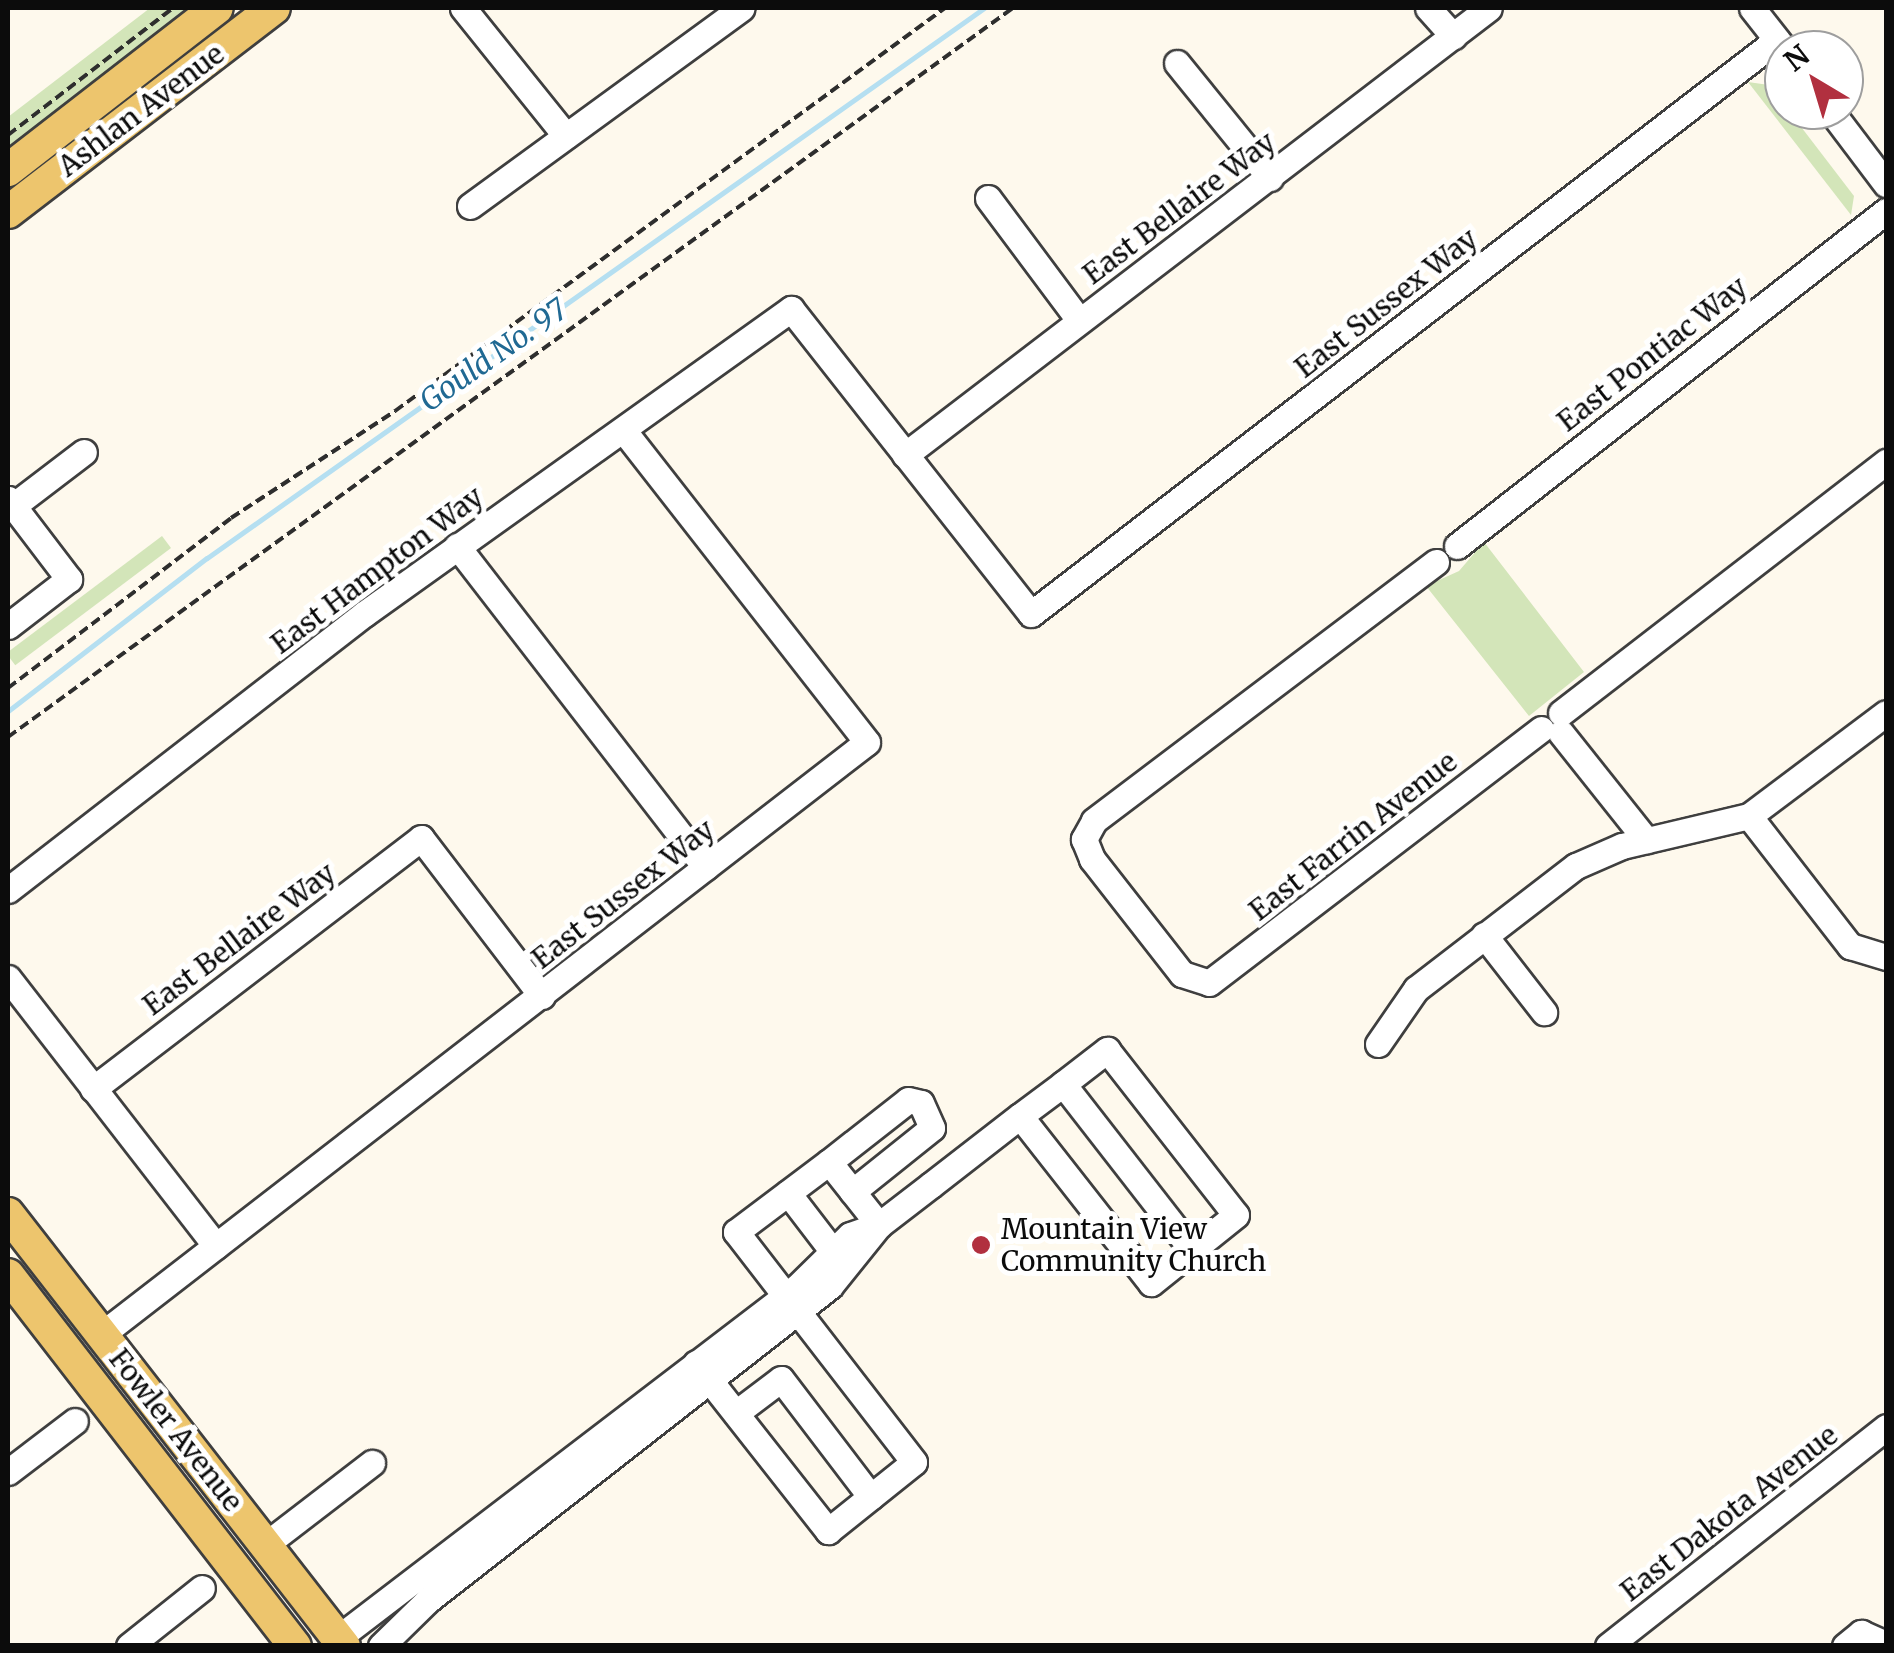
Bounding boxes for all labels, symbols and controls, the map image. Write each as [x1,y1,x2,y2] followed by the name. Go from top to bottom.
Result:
[1764,30,1864,130] north arrow
[52,37,230,183] street label: Ashlan Avenue
[1777,37,1817,79] text: N
[1076,125,1282,291] street label: East Bellaire Way
[1288,221,1484,385] street label: East Sussex Way
[1551,270,1753,438] street label: East Pontiac Way
[413,291,573,419] water label: Gould No. 97
[265,479,489,661] street label: East Hampton Way
[1243,745,1463,927] street label: East Farrin Avenue
[525,812,721,976] street label: East Sussex Way
[136,856,342,1022] street label: East Bellaire Way
[1001,1212,1266,1278] place label: Mountain View Community Church
[970,1234,992,1256] marker: Mountain View Community Church
[102,1342,250,1518] street label: Fowler Avenue
[1614,1418,1844,1608] street label: East Dakota Avenue

